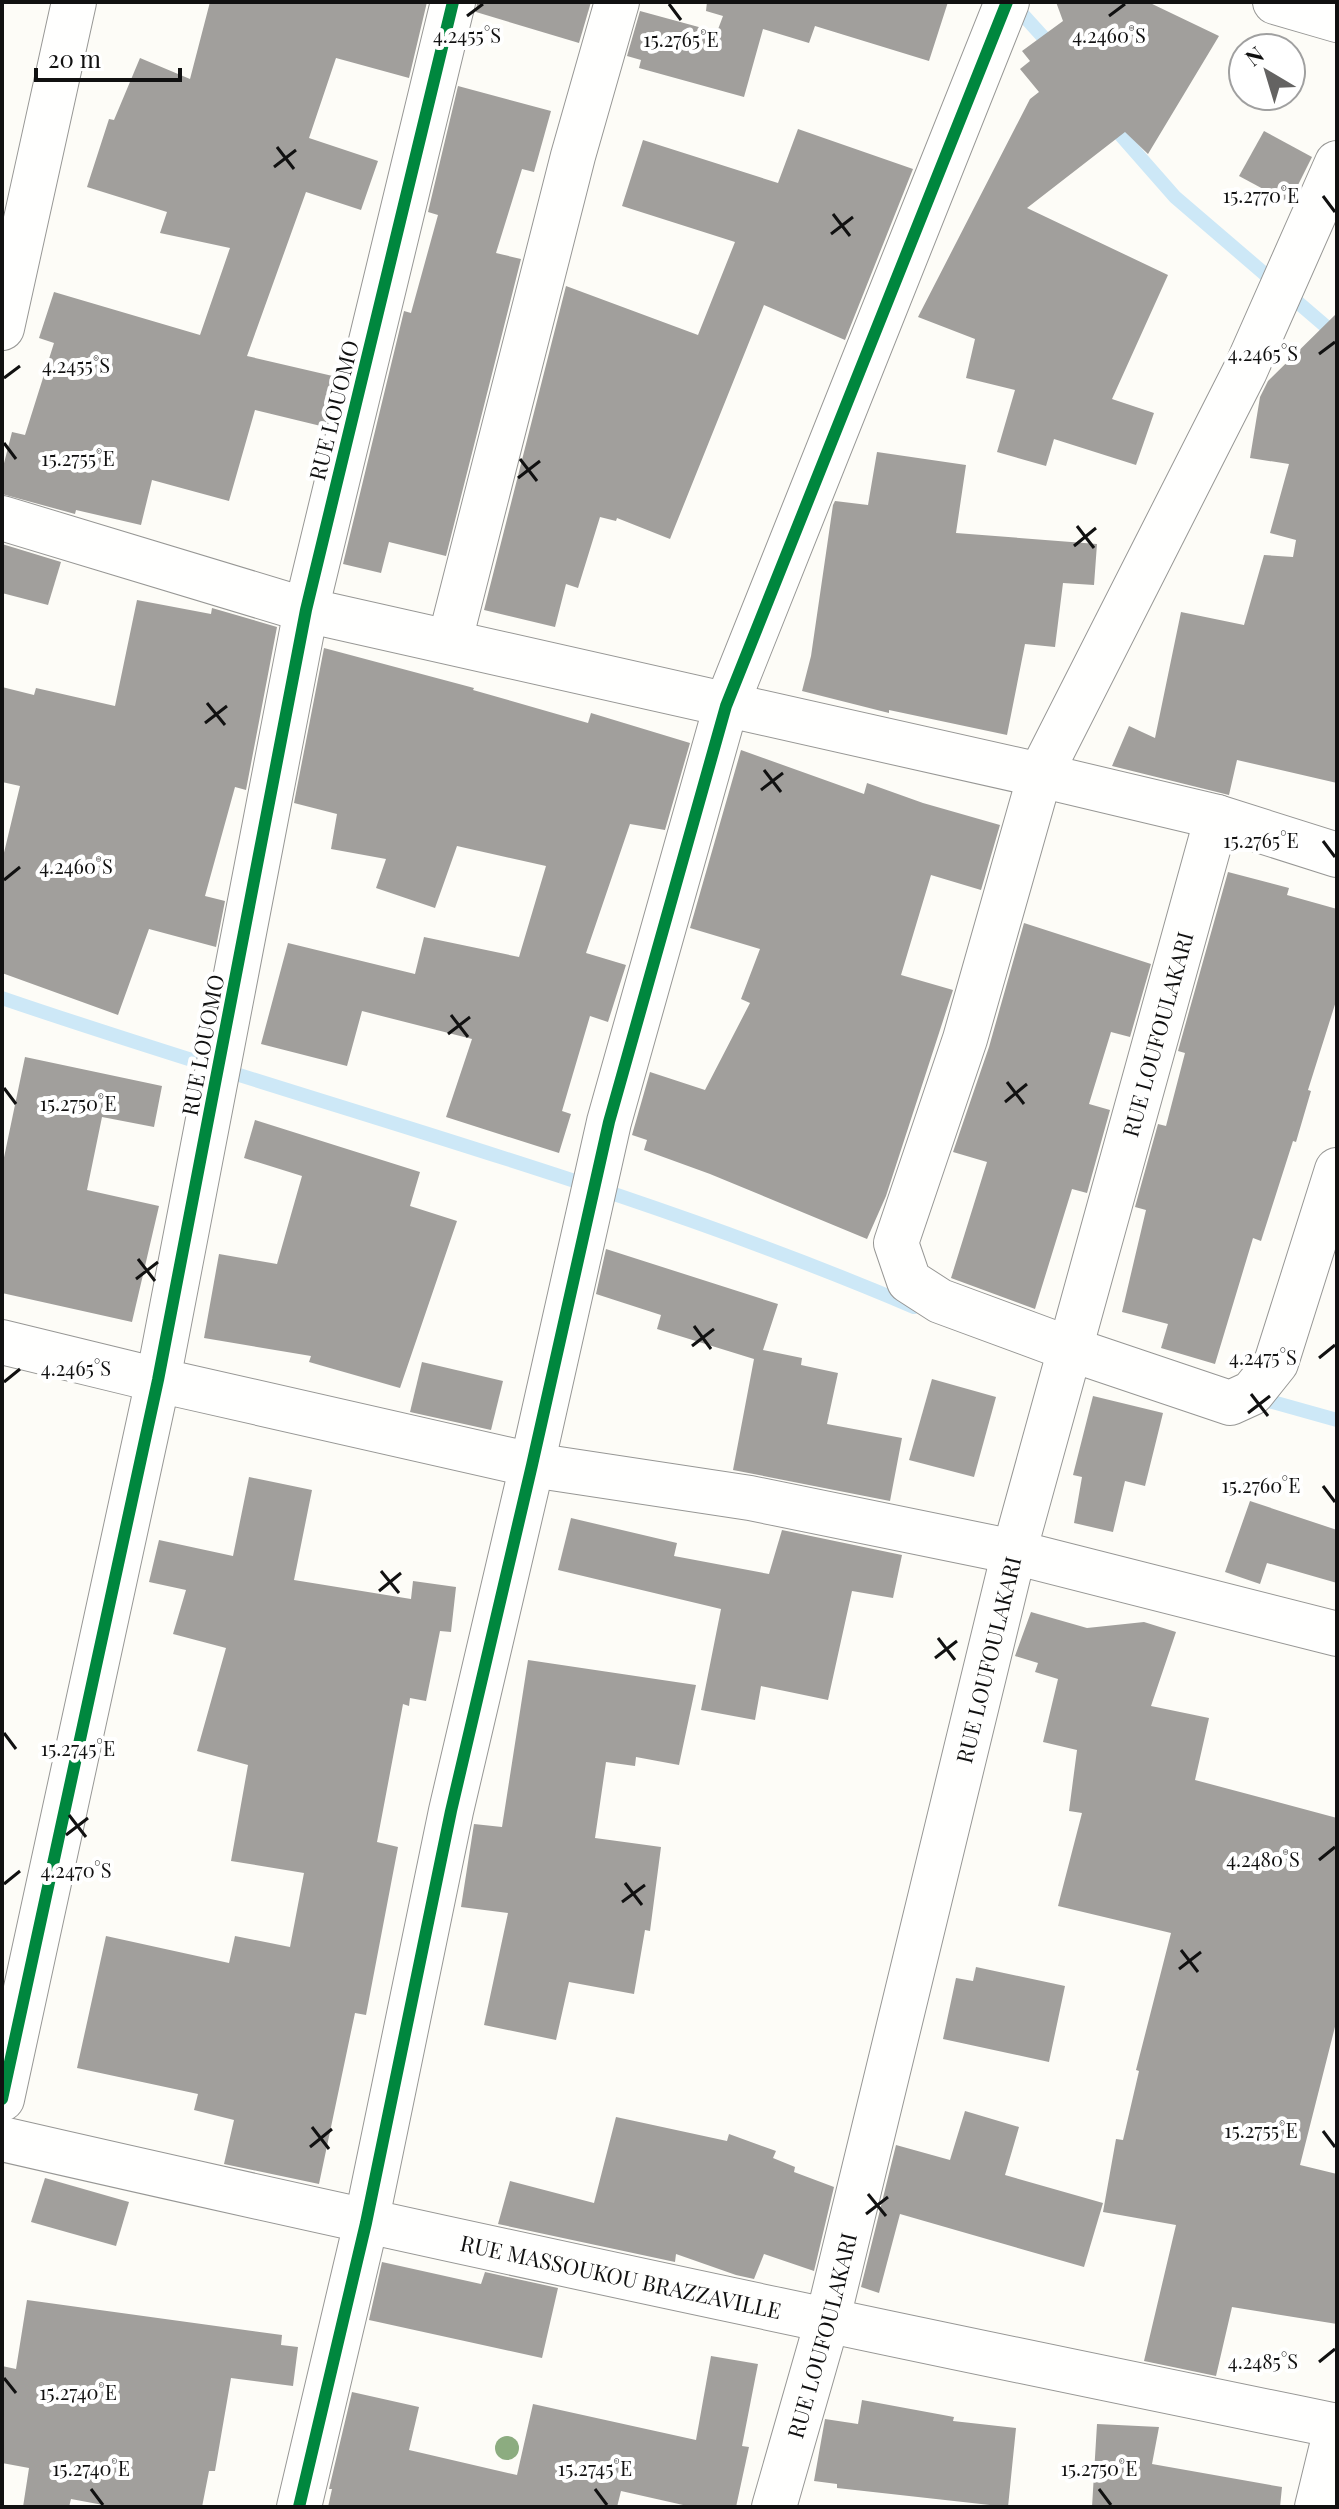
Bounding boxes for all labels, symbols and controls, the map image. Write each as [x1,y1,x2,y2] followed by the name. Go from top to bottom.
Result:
[433,21,501,48] text: 4.2455°S
[1072,21,1146,48] text: 4.2460°S
[643,25,719,52] text: 15.2765°E
[36,32,180,82] scale bar
[1227,32,1307,112] north arrow
[1239,39,1270,72] text: N
[48,42,101,74] text: 20 m
[1223,181,1299,208] text: 15.2770°E
[301,337,365,483] street label: RUE LOUOMO
[1228,339,1298,366] text: 4.2465°S
[42,351,110,378] text: 4.2455°S
[41,444,115,471] text: 15.2755°E
[1223,826,1299,853] text: 15.2765°E
[39,852,113,879] text: 4.2460°S
[1114,928,1200,1140] street label: RUE LOUFOULAKARI
[174,972,230,1118] street label: RUE LOUOMO
[40,1089,116,1116] text: 15.2750°E
[1229,1343,1297,1370] text: 4.2475°S
[41,1354,111,1381] text: 4.2465°S
[1222,1471,1300,1498] text: 15.2760°E
[948,1553,1027,1766] street label: RUE LOUFOULAKARI
[41,1734,115,1761] text: 15.2745°E
[1226,1845,1300,1872] text: 4.2480°S
[40,1856,112,1883] text: 4.2470°S
[1224,2116,1298,2143] text: 15.2755°E
[458,2227,784,2325] street label: RUE MASSOUKOU BRAZZAVILLE
[779,2230,863,2442] street label: RUE LOUFOULAKARI
[1228,2347,1298,2374] text: 4.2485°S
[39,2378,117,2405] text: 15.2740°E
[52,2454,130,2481] text: 15.2740°E
[558,2454,632,2481] text: 15.2745°E
[1061,2454,1137,2481] text: 15.2750°E

